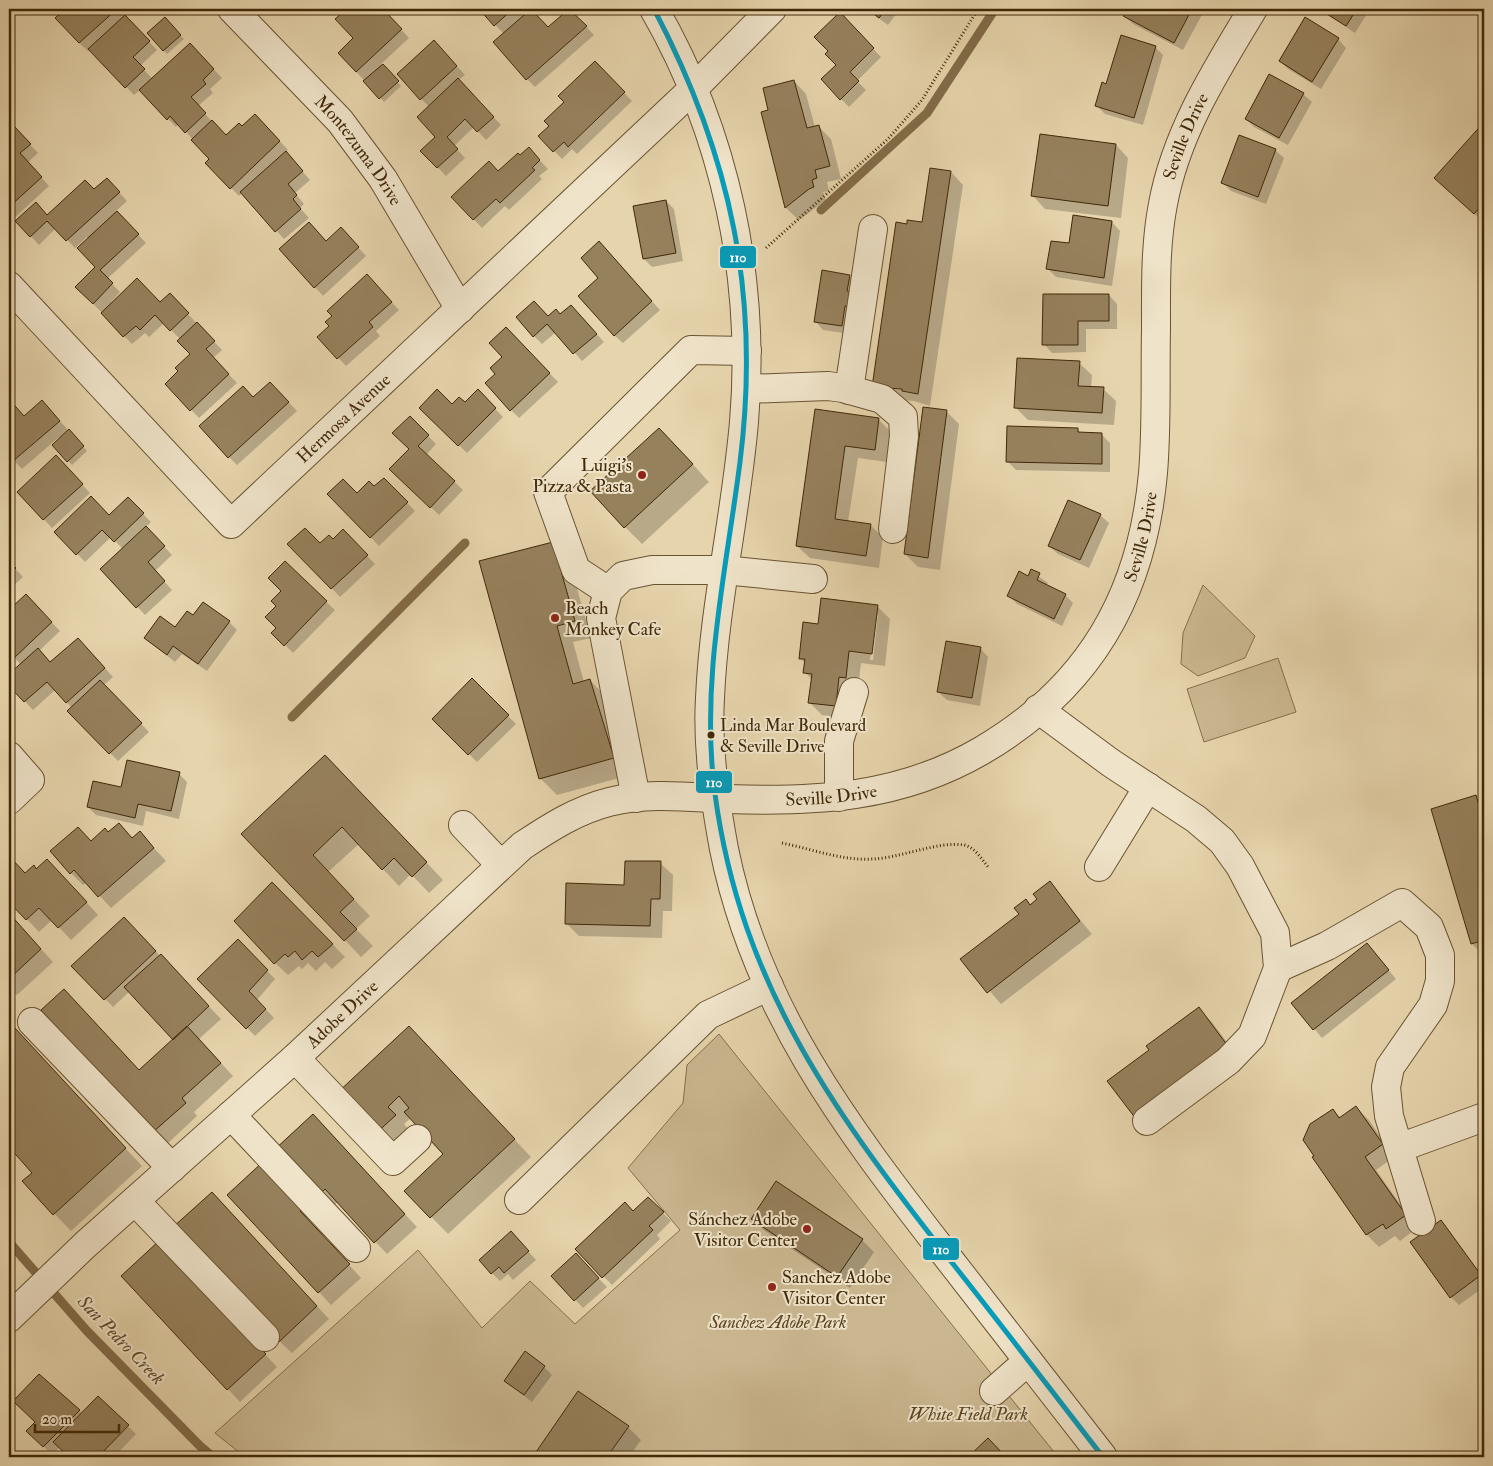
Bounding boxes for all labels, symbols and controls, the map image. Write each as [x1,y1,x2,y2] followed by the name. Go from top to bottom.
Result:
[1158,89,1214,182] street label: Seville Drive
[310,90,408,210] street label: Montezuma Drive
[719,245,757,269] line badge: 110
[729,249,747,266] text: 110
[292,368,396,468] street label: Hermosa Avenue
[532,454,633,498] place label: Luigi's Pizza & Pasta
[636,469,648,481] marker: Luigi's Pizza & Pasta
[1119,490,1162,585] street label: Seville Drive
[565,597,662,641] place label: Beach Monkey Cafe
[549,612,561,624] marker: Beach Monkey Cafe
[720,715,867,757] place label: Linda Mar Boulevard & Seville Drive
[706,730,716,740] marker: Linda Mar Boulevard & Seville Drive
[695,770,733,794] line badge: 110
[705,774,723,791] text: 110
[785,779,879,811] street label: Seville Drive
[300,974,383,1054] street label: Adobe Drive
[688,1208,797,1252] place label: Sánchez Adobe Visitor Center
[801,1223,813,1235] marker: Sánchez Adobe Visitor Center
[922,1237,960,1261] line badge: 110
[932,1241,950,1258] text: 110
[782,1266,891,1310] place label: Sanchez Adobe Visitor Center
[766,1281,778,1293] marker: Sanchez Adobe Visitor Center
[71,1289,170,1390] water label: San Pedro Creek
[708,1311,847,1334] park label: Sanchez Adobe Park
[35,1401,119,1433] scale bar
[908,1403,1028,1426] park label: White Field Park
[42,1410,72,1429] text: 20 m

